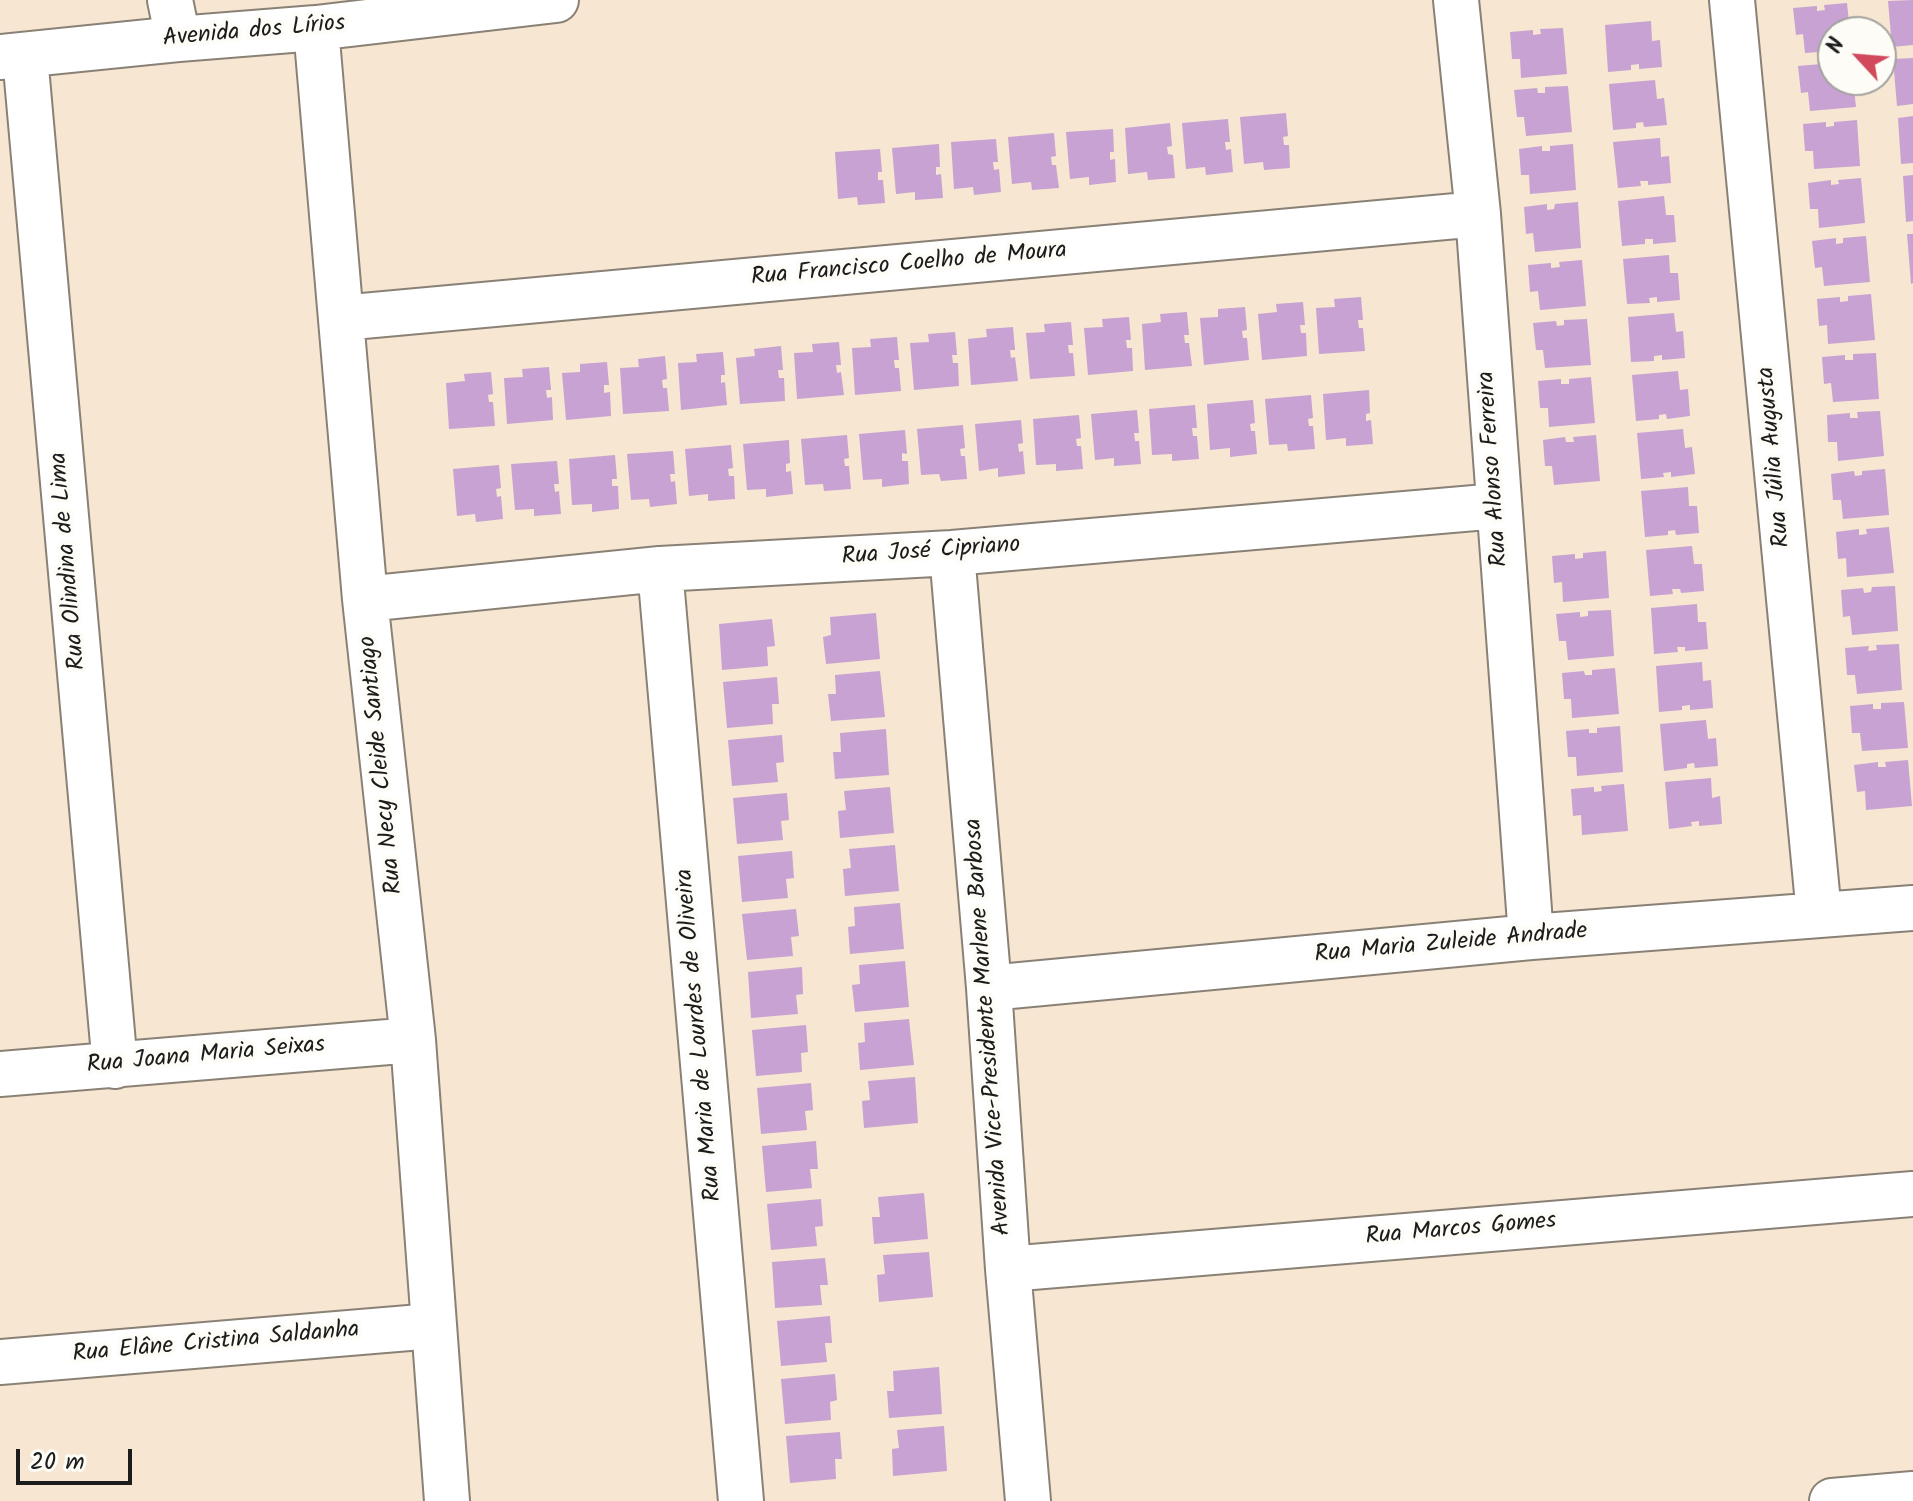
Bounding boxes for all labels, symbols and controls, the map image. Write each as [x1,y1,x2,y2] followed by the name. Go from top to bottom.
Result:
[162,11,346,55] street label: Avenida dos Lírios
[1817,16,1897,96] north arrow
[1818,32,1856,60] text: N
[750,238,1068,294] street label: Rua Francisco Coelho de Moura
[1754,365,1798,549] street label: Rua Júlia Augusta
[1474,370,1516,568] street label: Rua Alonso Ferreira
[46,451,94,671] street label: Rua Olindina de Lima
[841,532,1021,574] street label: Rua José Cipriano
[355,634,411,896] street label: Rua Necy Cleide Santiago
[961,817,1019,1237] street label: Avenida Vice-Presidente Marlene Barbosa
[672,867,730,1203] street label: Rua Maria de Lourdes de Oliveira
[1313,919,1589,971] street label: Rua Maria Zuleide Andrade
[86,1032,326,1082] street label: Rua Joana Maria Seixas
[1364,1208,1558,1254] street label: Rua Marcos Gomes
[71,1317,361,1371] street label: Rua Elâne Cristina Saldanha
[20,1433,136,1483] scale bar
[30,1443,85,1482] text: 20 m

